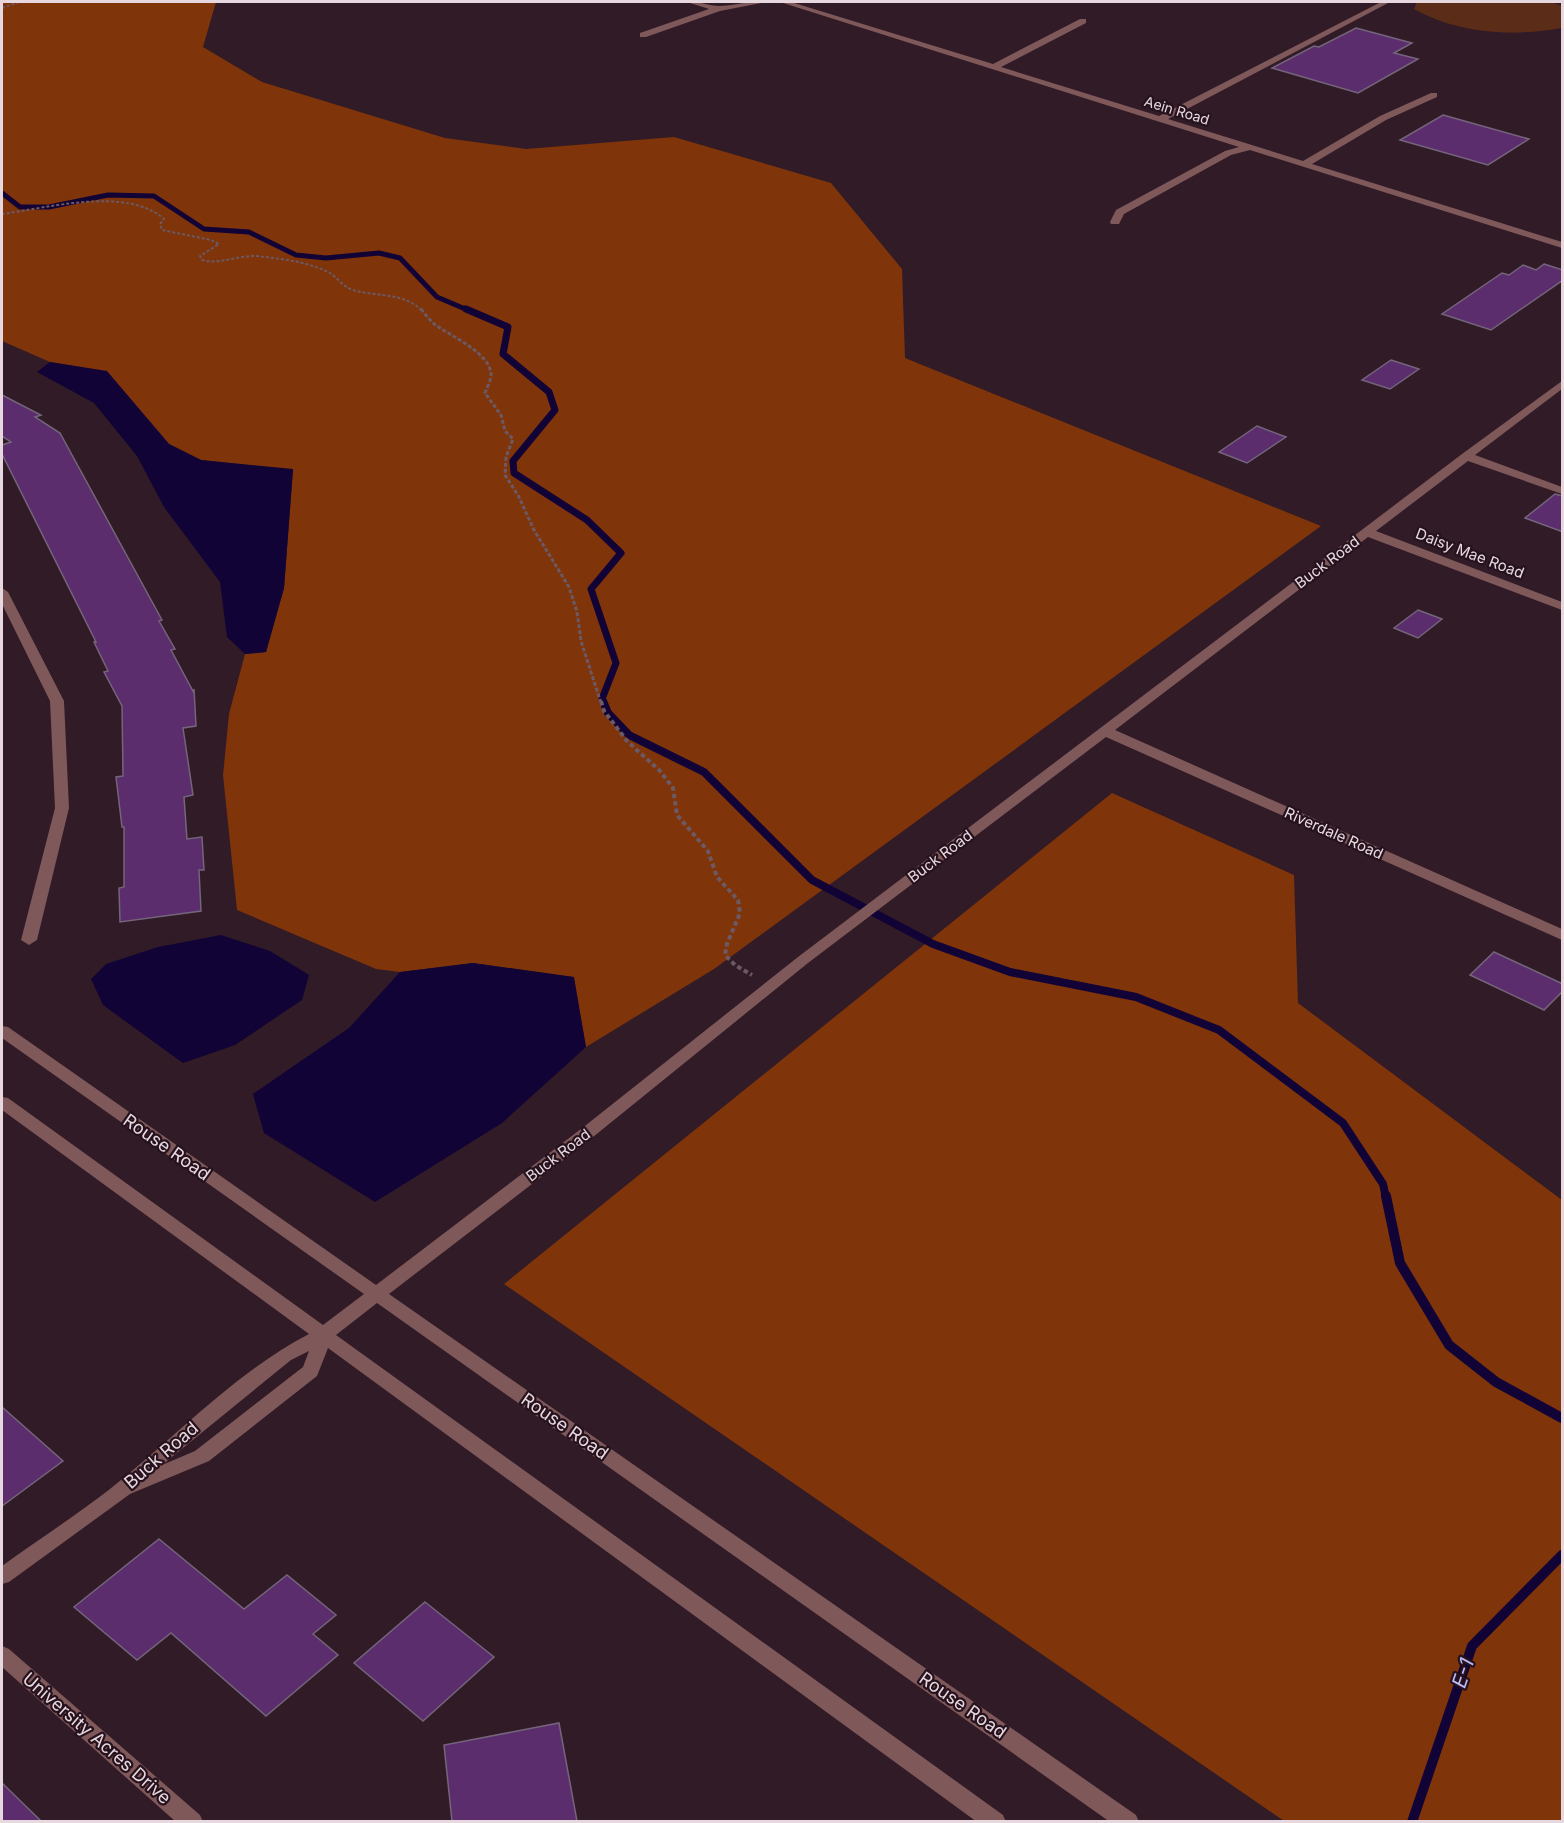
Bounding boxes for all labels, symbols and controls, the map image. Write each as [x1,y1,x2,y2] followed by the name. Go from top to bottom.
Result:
[1142,92,1212,128] street label: Aein Road
[1413,524,1527,582] street label: Daisy Mae Road
[1291,532,1363,592] street label: Buck Road
[1282,803,1386,863] street label: Riverdale Road
[904,826,976,886] street label: Buck Road
[120,1109,214,1185] street label: Rouse Road
[522,1125,594,1185] street label: Buck Road
[518,1388,612,1464] street label: Rouse Road
[120,1417,202,1493] street label: Buck Road
[1447,1655,1479,1691] water label: E-1
[916,1667,1010,1743] street label: Rouse Road
[19,1668,175,1808] street label: University Acres Drive

